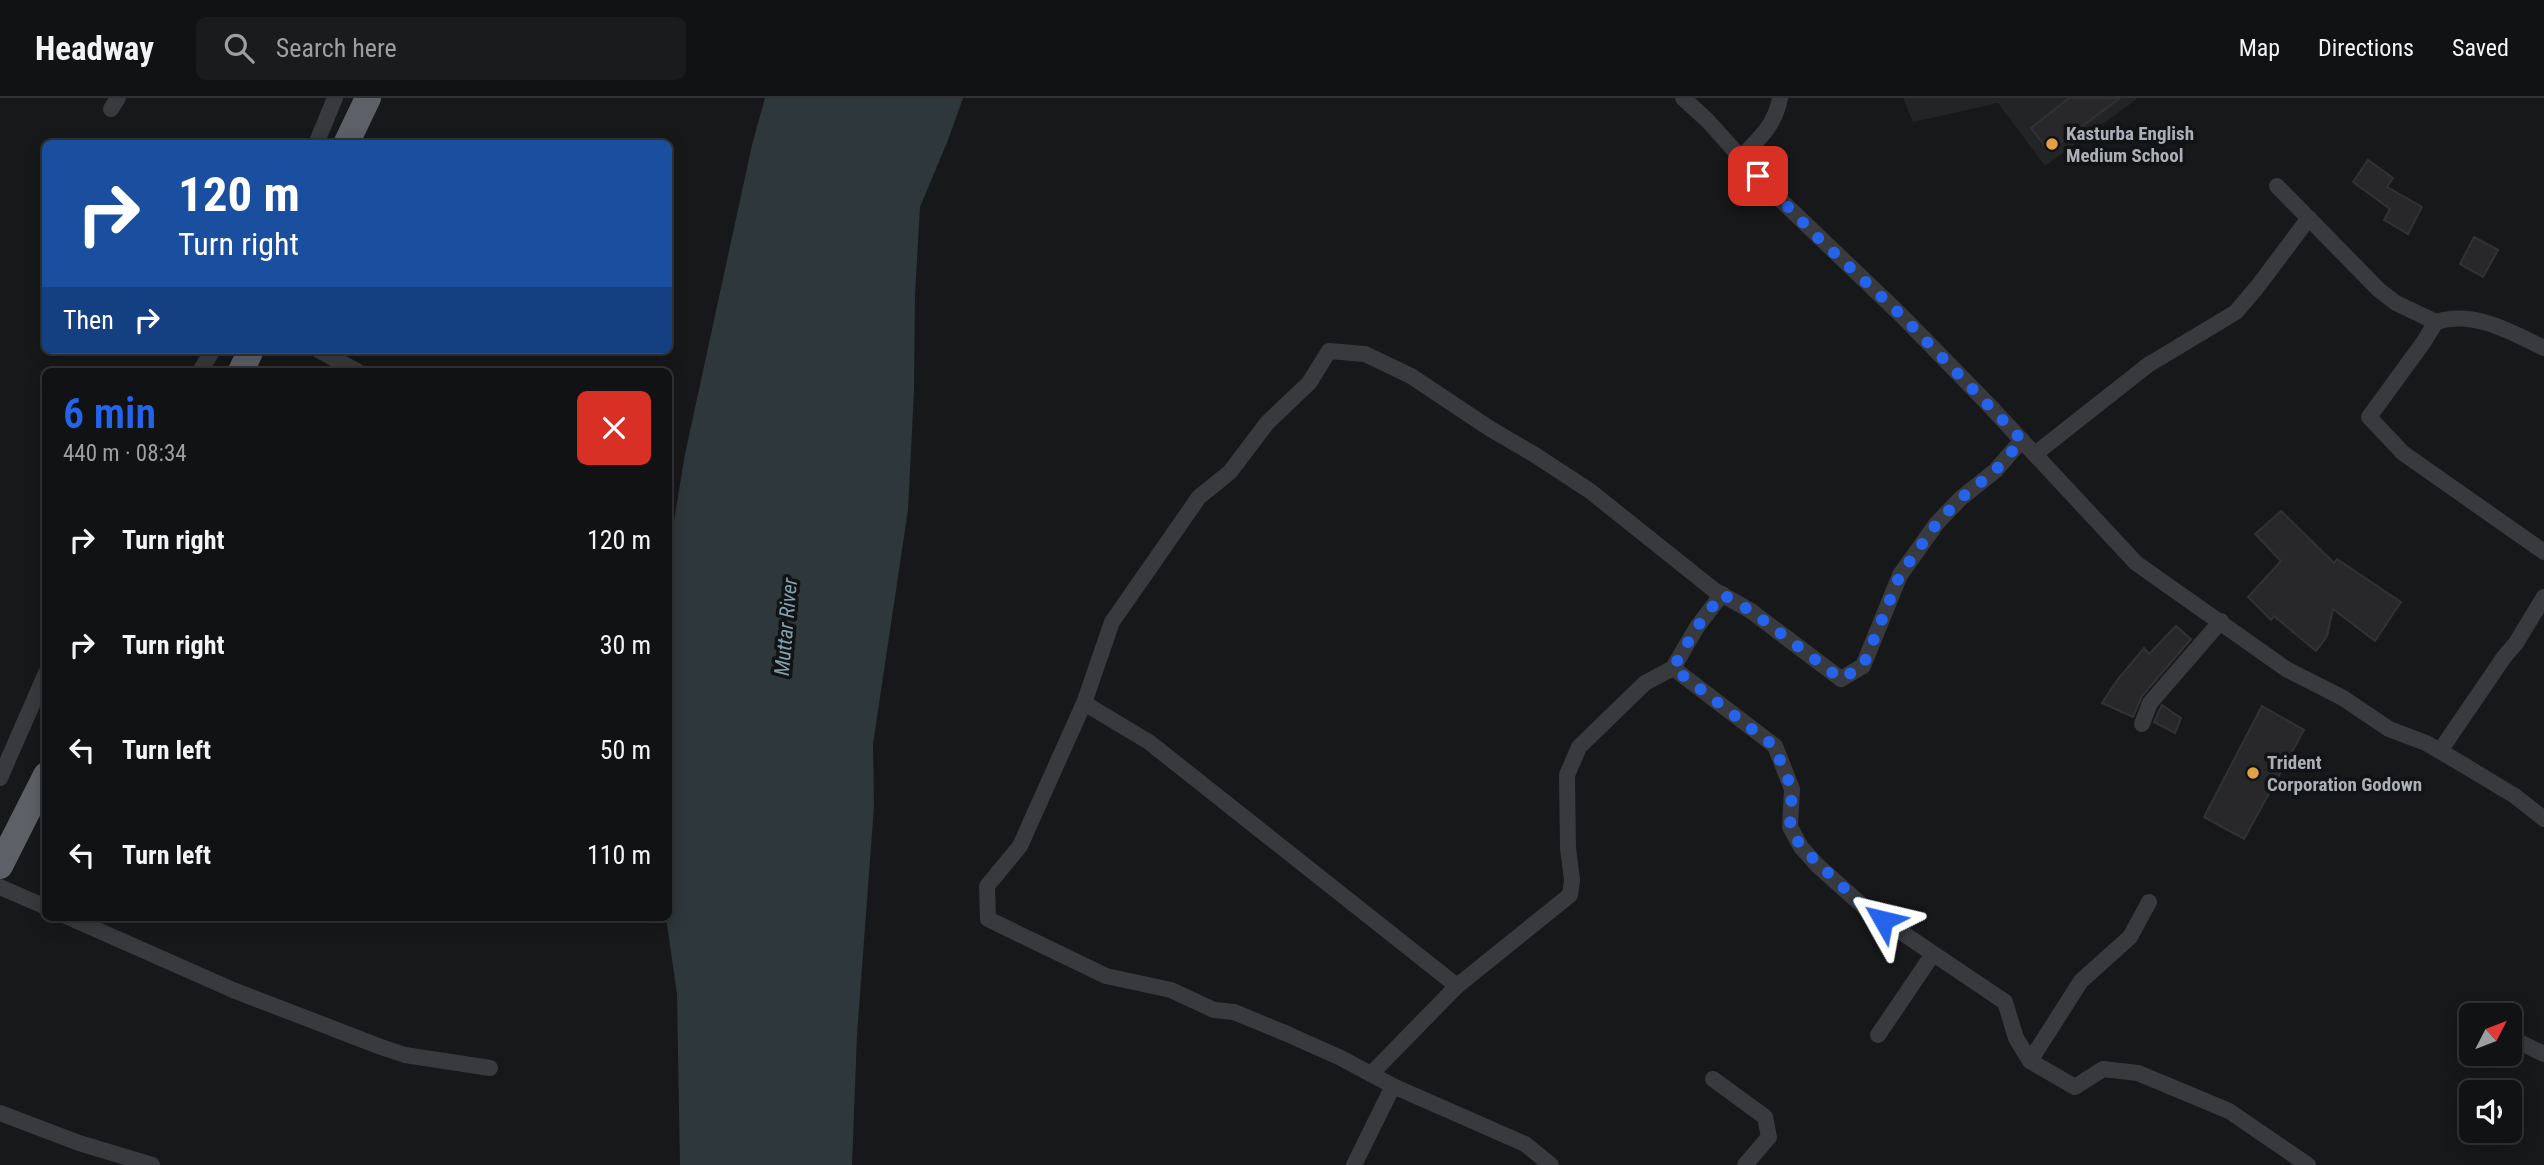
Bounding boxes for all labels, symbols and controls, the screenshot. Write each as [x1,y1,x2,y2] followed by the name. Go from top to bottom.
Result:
[196,17,686,80] search box
[35,29,154,68] text: Headway
[220,29,258,67] icon: search
[276,33,397,63] text: Search here
[2239,34,2280,62] text: Map
[2318,34,2414,62] text: Directions
[2452,34,2509,62] text: Saved
[2066,122,2194,167] place label: Kasturba English Medium School
[2044,136,2060,152] marker: Kasturba English Medium School
[1728,146,1788,206] pin
[1739,157,1777,195] icon: arrive
[178,166,300,223] text: 120 m
[63,168,154,259] icon: right
[178,225,299,263] text: Turn right
[128,301,166,339] icon: right
[63,305,114,335] text: Then
[63,389,156,438] text: 6 min
[577,391,651,465] button: close
[63,440,187,467] text: 440 m · 08:34
[63,521,101,559] icon: right
[122,525,224,555] text: Turn right
[587,525,651,555] text: 120 m
[770,576,802,677] water label: Muttar River
[63,626,101,664] icon: right
[122,630,224,660] text: Turn right
[600,630,651,660] text: 30 m
[63,731,101,769] icon: left
[122,735,211,765] text: Turn left
[600,735,651,765] text: 50 m
[2267,751,2422,796] place label: Trident Corporation Godown
[2245,765,2261,781] marker: Trident Corporation Godown
[63,836,101,874] icon: left
[122,840,211,870] text: Turn left
[587,840,651,870] text: 110 m
[1846,883,1920,957] position arrow
[2459,1003,2522,1066] north arrow
[2459,1003,2522,1143] map controls
[2459,1080,2522,1143] button: sound

